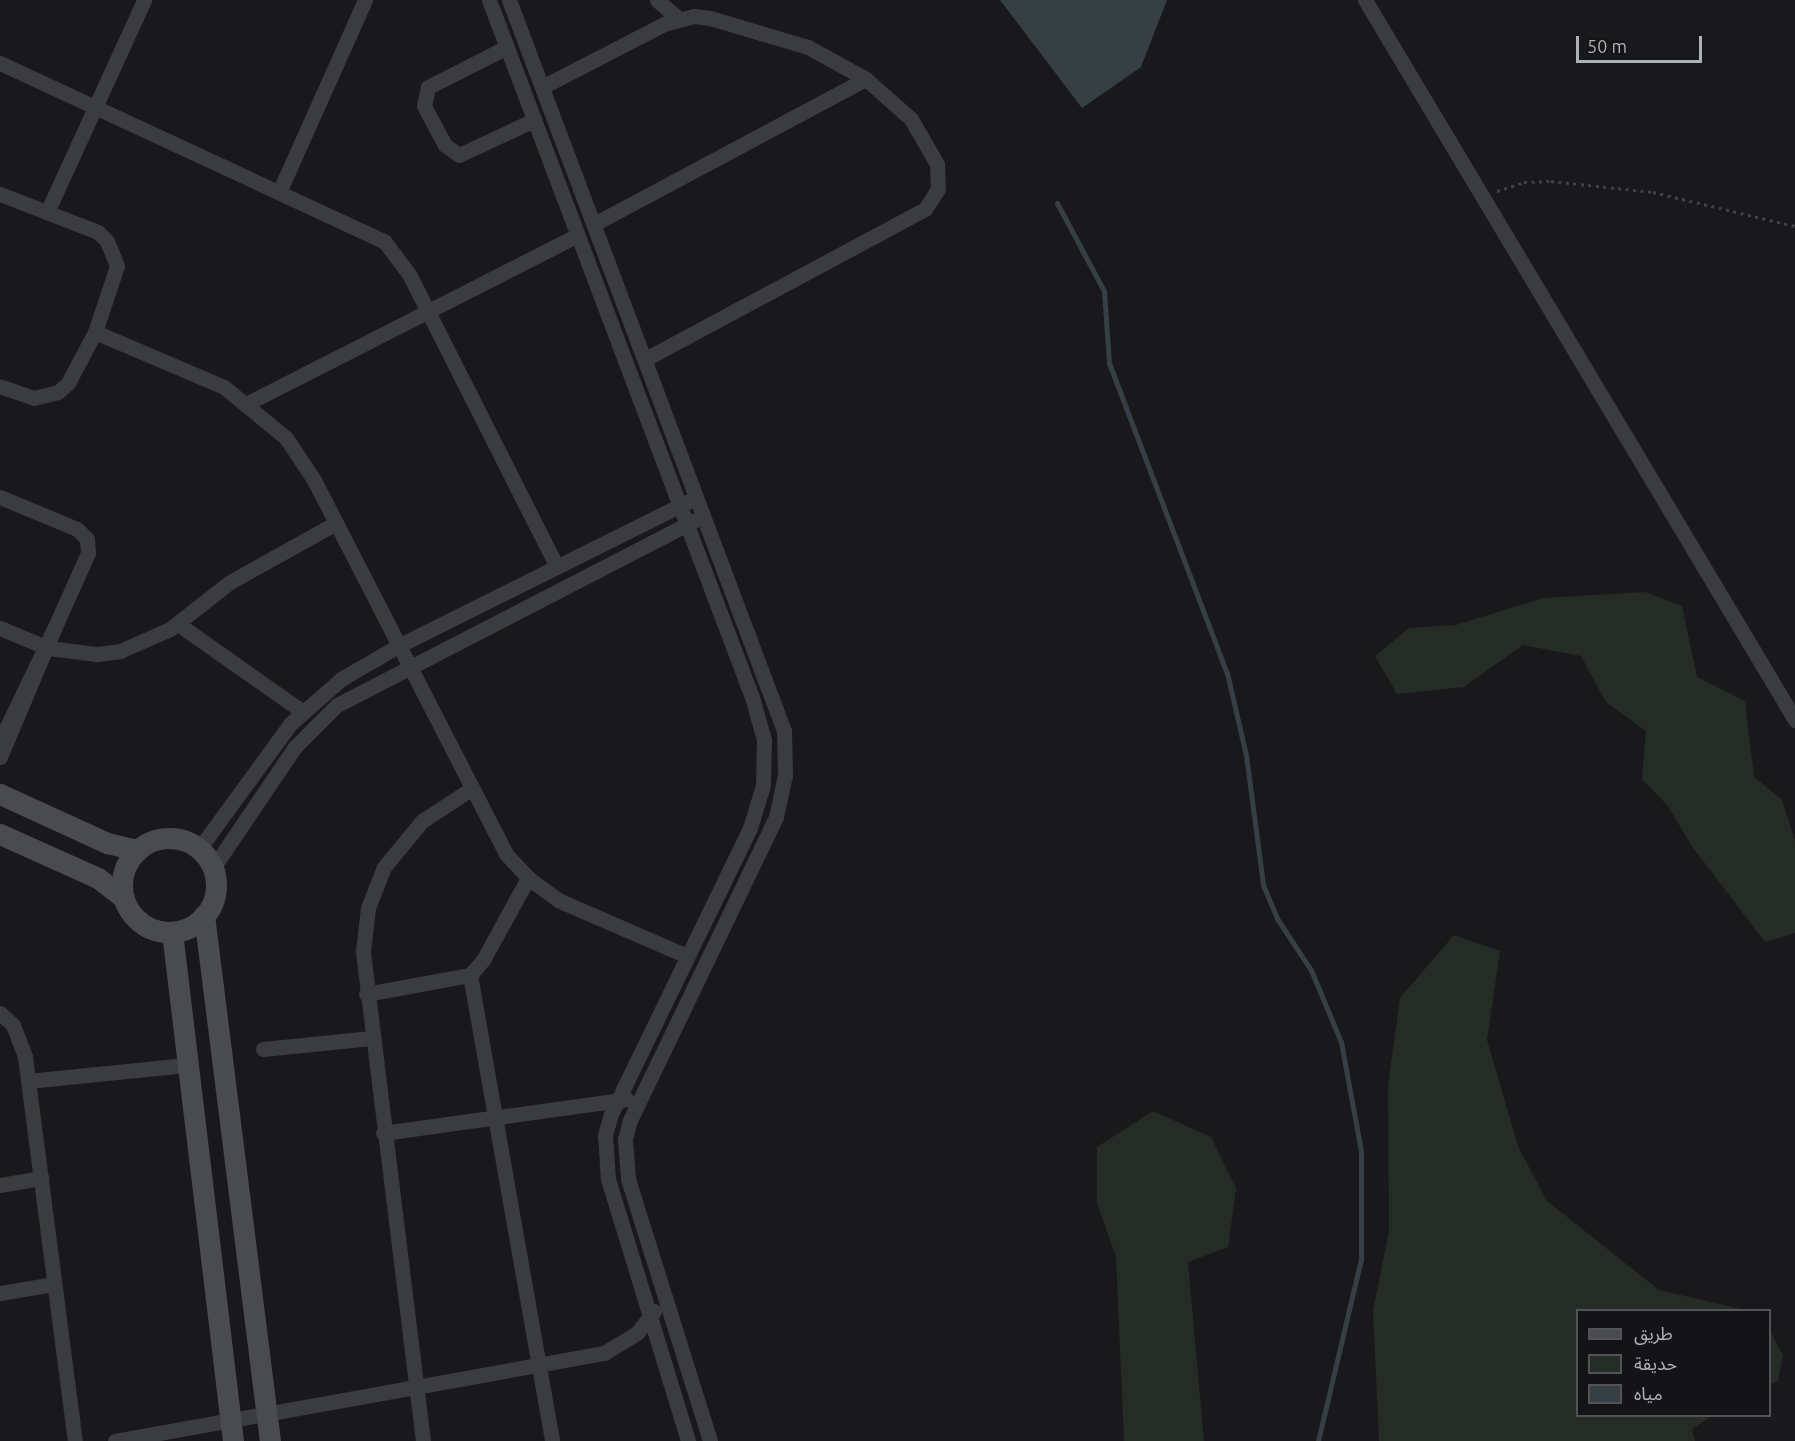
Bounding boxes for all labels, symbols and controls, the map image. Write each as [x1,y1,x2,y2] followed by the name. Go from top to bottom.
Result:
[1579,24,1705,62] scale bar
[1587,36,1627,56] text: 50 m
[1576,1309,1771,1417] legend
[1634,1323,1673,1343] text: طريق
[1634,1353,1677,1373] text: حديقة
[1634,1383,1663,1403] text: مياه

